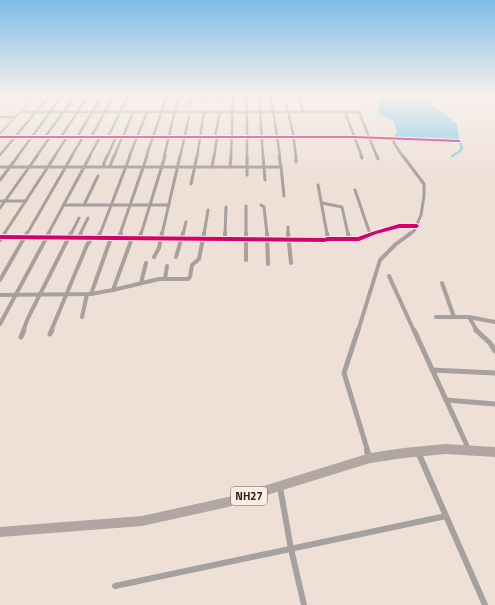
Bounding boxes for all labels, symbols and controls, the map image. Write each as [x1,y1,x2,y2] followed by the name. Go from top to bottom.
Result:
[231,487,267,505] road number: NH27

